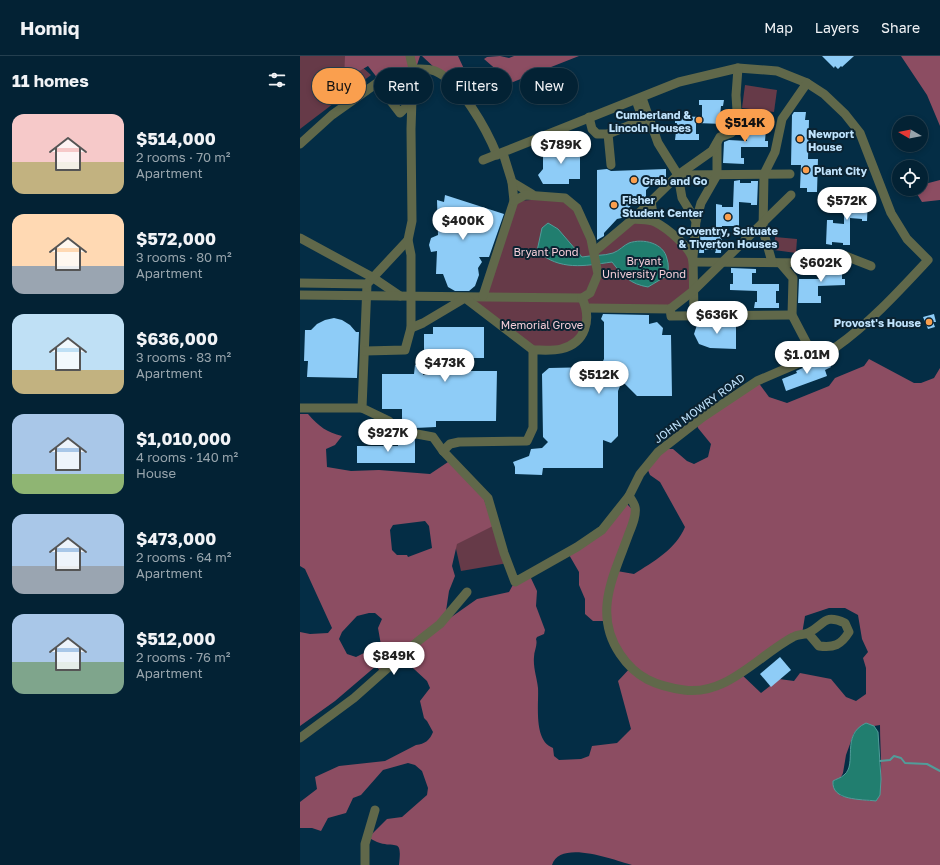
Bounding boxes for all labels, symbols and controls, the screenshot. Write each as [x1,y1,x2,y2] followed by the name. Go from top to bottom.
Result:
[20,16,79,39] text: Homiq
[764,19,793,36] text: Map
[815,19,859,36] text: Layers
[881,19,920,36] text: Share
[312,68,366,104] chip: Buy
[374,68,433,104] chip: Rent
[441,68,512,104] chip: Filters
[520,68,578,104] chip: New
[266,69,288,91] icon: filters
[12,70,89,91] text: 11 homes
[609,108,691,134] place label: Cumberland & Lincoln Houses
[717,109,773,143] pin: $514K
[725,114,765,130] text: $514K
[694,115,704,125] marker: Cumberland & Lincoln Houses
[892,116,928,152] north arrow
[892,116,928,196] map controls
[808,127,855,153] place label: Newport House
[136,128,216,149] text: $514,000
[44,130,92,178] icon: home
[533,131,589,165] pin: $789K
[795,134,805,144] marker: Newport House
[540,136,582,152] text: $789K
[136,149,231,165] text: 2 rooms · 70 m²
[892,160,928,196] button: locate
[814,164,868,177] place label: Plant City
[136,165,203,181] text: Apartment
[801,165,811,175] marker: Plant City
[642,174,708,187] place label: Grab and Go
[629,175,639,185] marker: Grab and Go
[819,187,875,221] pin: $572K
[826,192,868,208] text: $572K
[622,193,704,219] place label: Fisher Student Center
[609,200,619,210] marker: Fisher Student Center
[435,207,491,241] pin: $400K
[441,212,485,228] text: $400K
[723,212,733,222] marker: Coventry, Scituate & Tiverton Houses
[678,224,778,250] place label: Coventry, Scituate & Tiverton Houses
[136,228,216,249] text: $572,000
[44,230,92,278] icon: home
[513,245,579,258] park label: Bryant Pond
[136,249,232,265] text: 3 rooms · 80 m²
[793,249,849,283] pin: $602K
[602,254,686,280] park label: Bryant University Pond
[800,254,842,270] text: $602K
[136,265,203,281] text: Apartment
[689,301,745,335] pin: $636K
[696,306,738,322] text: $636K
[834,316,922,329] place label: Provost's House
[924,317,934,327] marker: Provost's House
[501,318,583,331] park label: Memorial Grove
[136,328,218,349] text: $636,000
[44,330,92,378] icon: home
[774,341,840,375] pin: $1.01M
[784,346,830,362] text: $1.01M
[136,349,231,365] text: 3 rooms · 83 m²
[417,349,473,383] pin: $473K
[424,354,466,370] text: $473K
[571,361,627,395] pin: $512K
[136,365,203,381] text: Apartment
[579,366,619,382] text: $512K
[651,370,747,445] street label: JOHN MOWRY ROAD
[360,419,416,453] pin: $927K
[367,424,409,440] text: $927K
[136,428,231,449] text: $1,010,000
[44,430,92,478] icon: home
[136,449,238,465] text: 4 rooms · 140 m²
[136,465,176,481] text: House
[136,528,216,549] text: $473,000
[44,530,92,578] icon: home
[136,549,231,565] text: 2 rooms · 64 m²
[136,565,203,581] text: Apartment
[136,628,215,649] text: $512,000
[44,630,92,678] icon: home
[366,642,422,676] pin: $849K
[373,647,415,663] text: $849K
[136,649,230,665] text: 2 rooms · 76 m²
[136,665,203,681] text: Apartment

